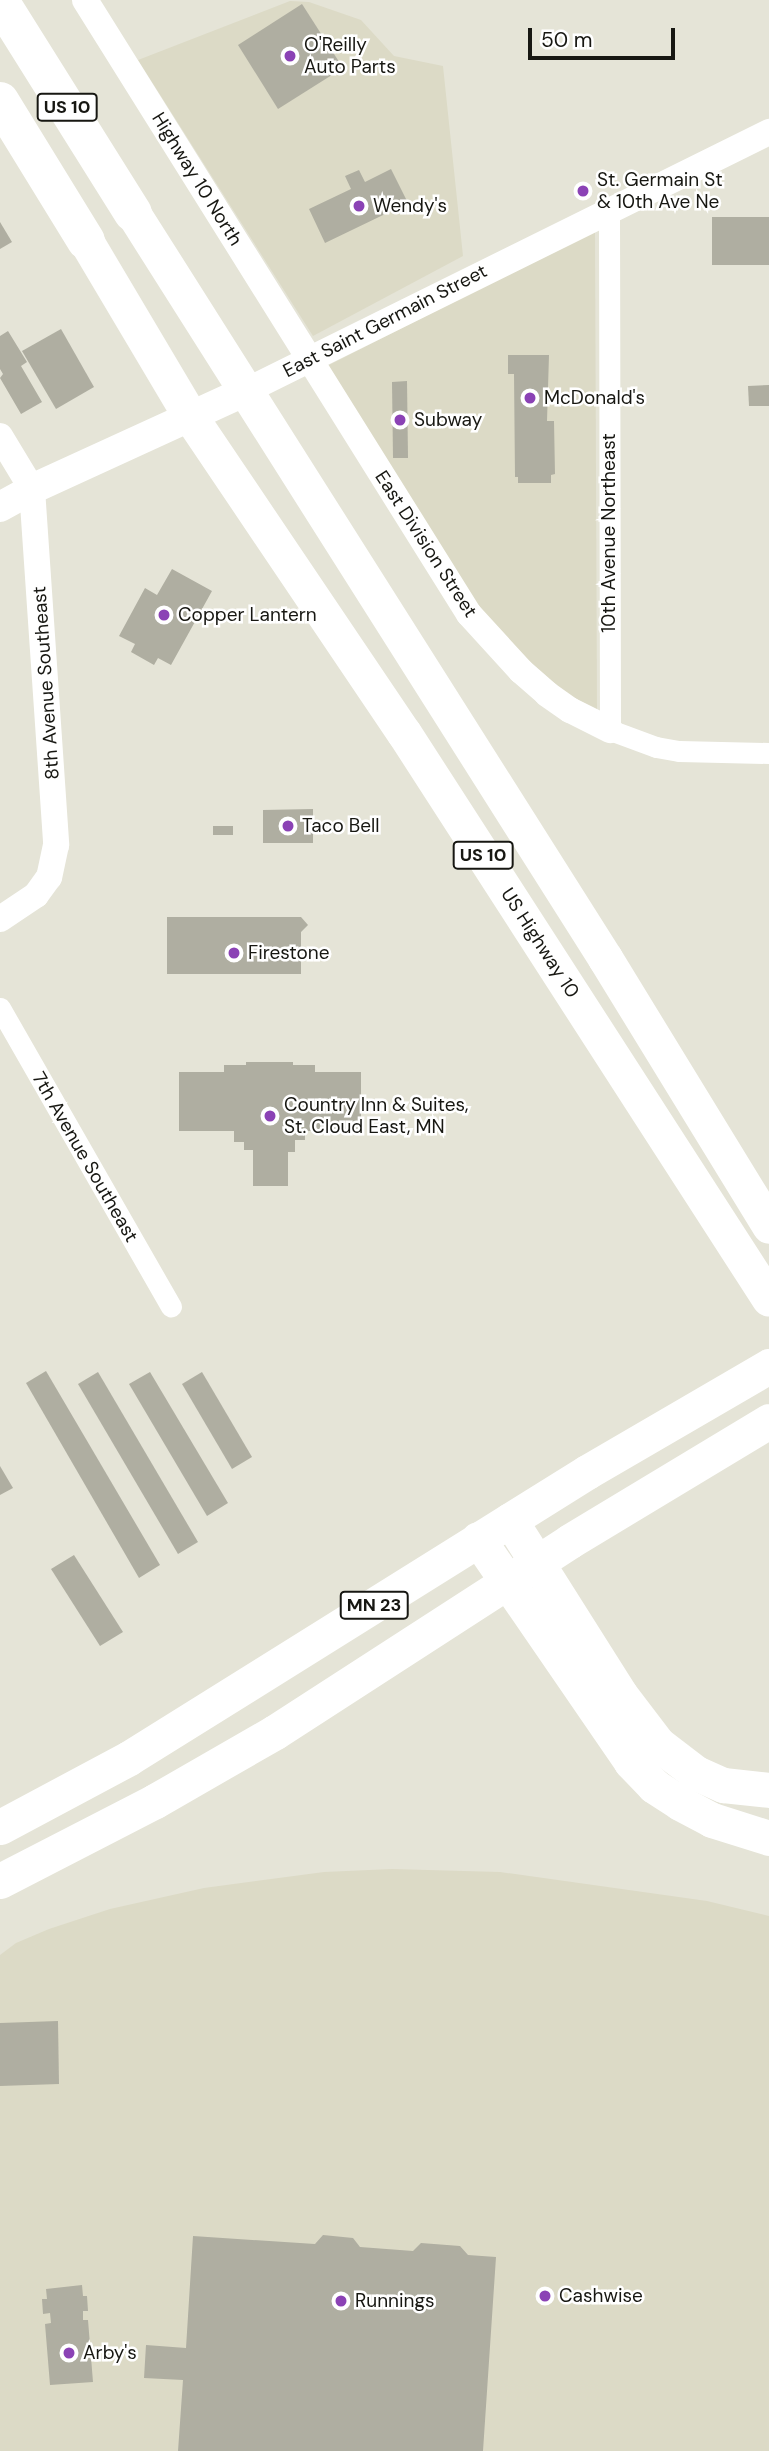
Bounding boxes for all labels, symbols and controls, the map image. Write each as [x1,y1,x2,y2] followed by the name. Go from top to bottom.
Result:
[531,14,678,58] scale bar
[541,26,592,54] text: 50 m
[304,34,396,78] place label: O'Reilly Auto Parts
[282,48,298,64] marker: O'Reilly Auto Parts
[36,92,98,122] road number: US 10
[147,108,247,250] street label: Highway 10 North
[597,169,723,213] place label: St. Germain St & 10th Ave Ne
[575,183,591,199] marker: St. Germain St & 10th Ave Ne
[373,195,447,217] place label: Wendy's
[351,198,367,214] marker: Wendy's
[279,260,491,382] street label: East Saint Germain Street
[544,387,645,409] place label: McDonald's
[522,390,538,406] marker: McDonald's
[414,409,482,431] place label: Subway
[392,412,408,428] marker: Subway
[598,433,620,633] street label: 10th Avenue Northeast
[370,466,482,622] street label: East Division Street
[28,586,64,780] street label: 8th Avenue Southeast
[178,604,317,626] place label: Copper Lantern
[156,607,172,623] marker: Copper Lantern
[302,815,380,837] place label: Taco Bell
[280,818,296,834] marker: Taco Bell
[452,840,514,870] road number: US 10
[496,884,584,1002] street label: US Highway 10
[248,942,329,964] place label: Firestone
[226,945,242,961] marker: Firestone
[27,1068,143,1246] street label: 7th Avenue Southeast
[284,1094,469,1138] place label: Country Inn & Suites, St. Cloud East, MN
[262,1108,278,1124] marker: Country Inn & Suites, St. Cloud East, MN
[339,1590,409,1620] road number: MN 23
[559,2285,643,2307] place label: Cashwise
[537,2288,553,2304] marker: Cashwise
[355,2290,435,2312] place label: Runnings
[333,2293,349,2309] marker: Runnings
[83,2342,137,2364] place label: Arby's
[61,2345,77,2361] marker: Arby's

